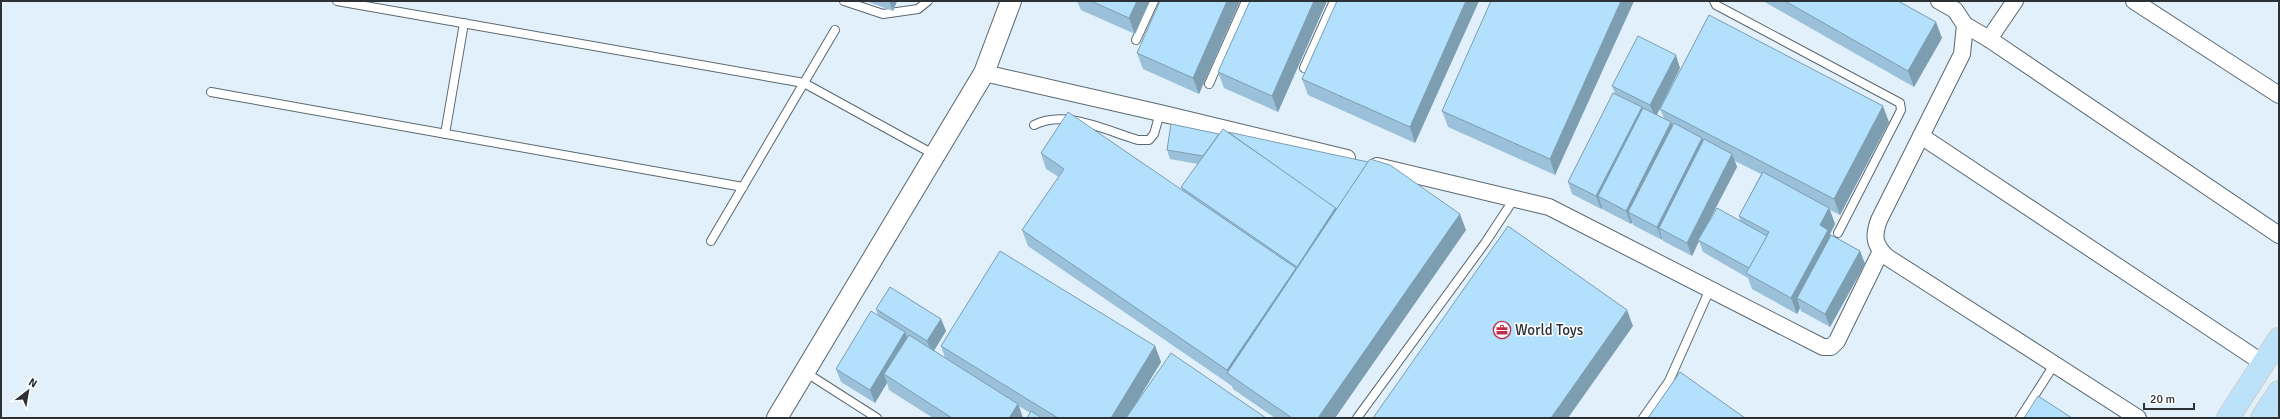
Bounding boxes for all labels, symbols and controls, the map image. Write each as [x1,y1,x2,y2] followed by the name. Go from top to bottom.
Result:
[1492,320,1512,340] office icon: World Toys
[1515,321,1584,339] place label: World Toys
[8,371,48,411] north arrow
[26,375,40,390] text: N
[2144,385,2194,411] scale bar
[2150,392,2175,407] text: 20 m

